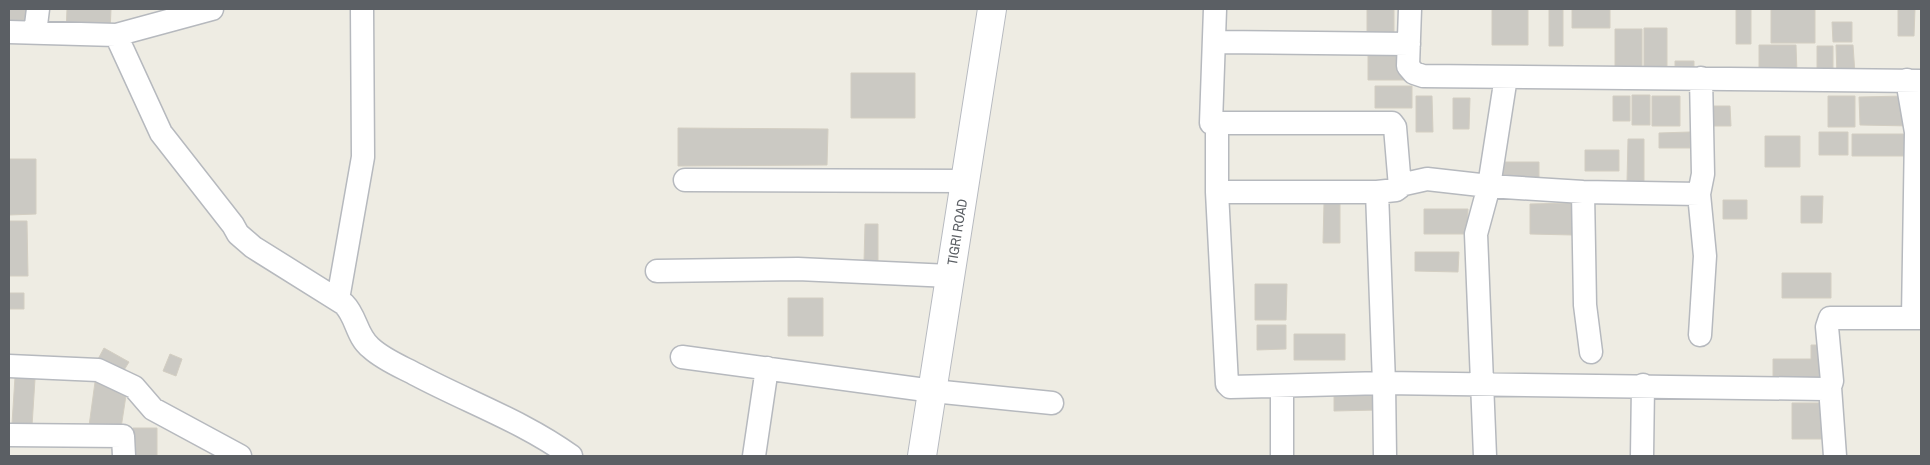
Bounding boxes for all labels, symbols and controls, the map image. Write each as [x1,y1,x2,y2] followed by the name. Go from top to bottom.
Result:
[943,198,971,266] street label: TIGRI ROAD

